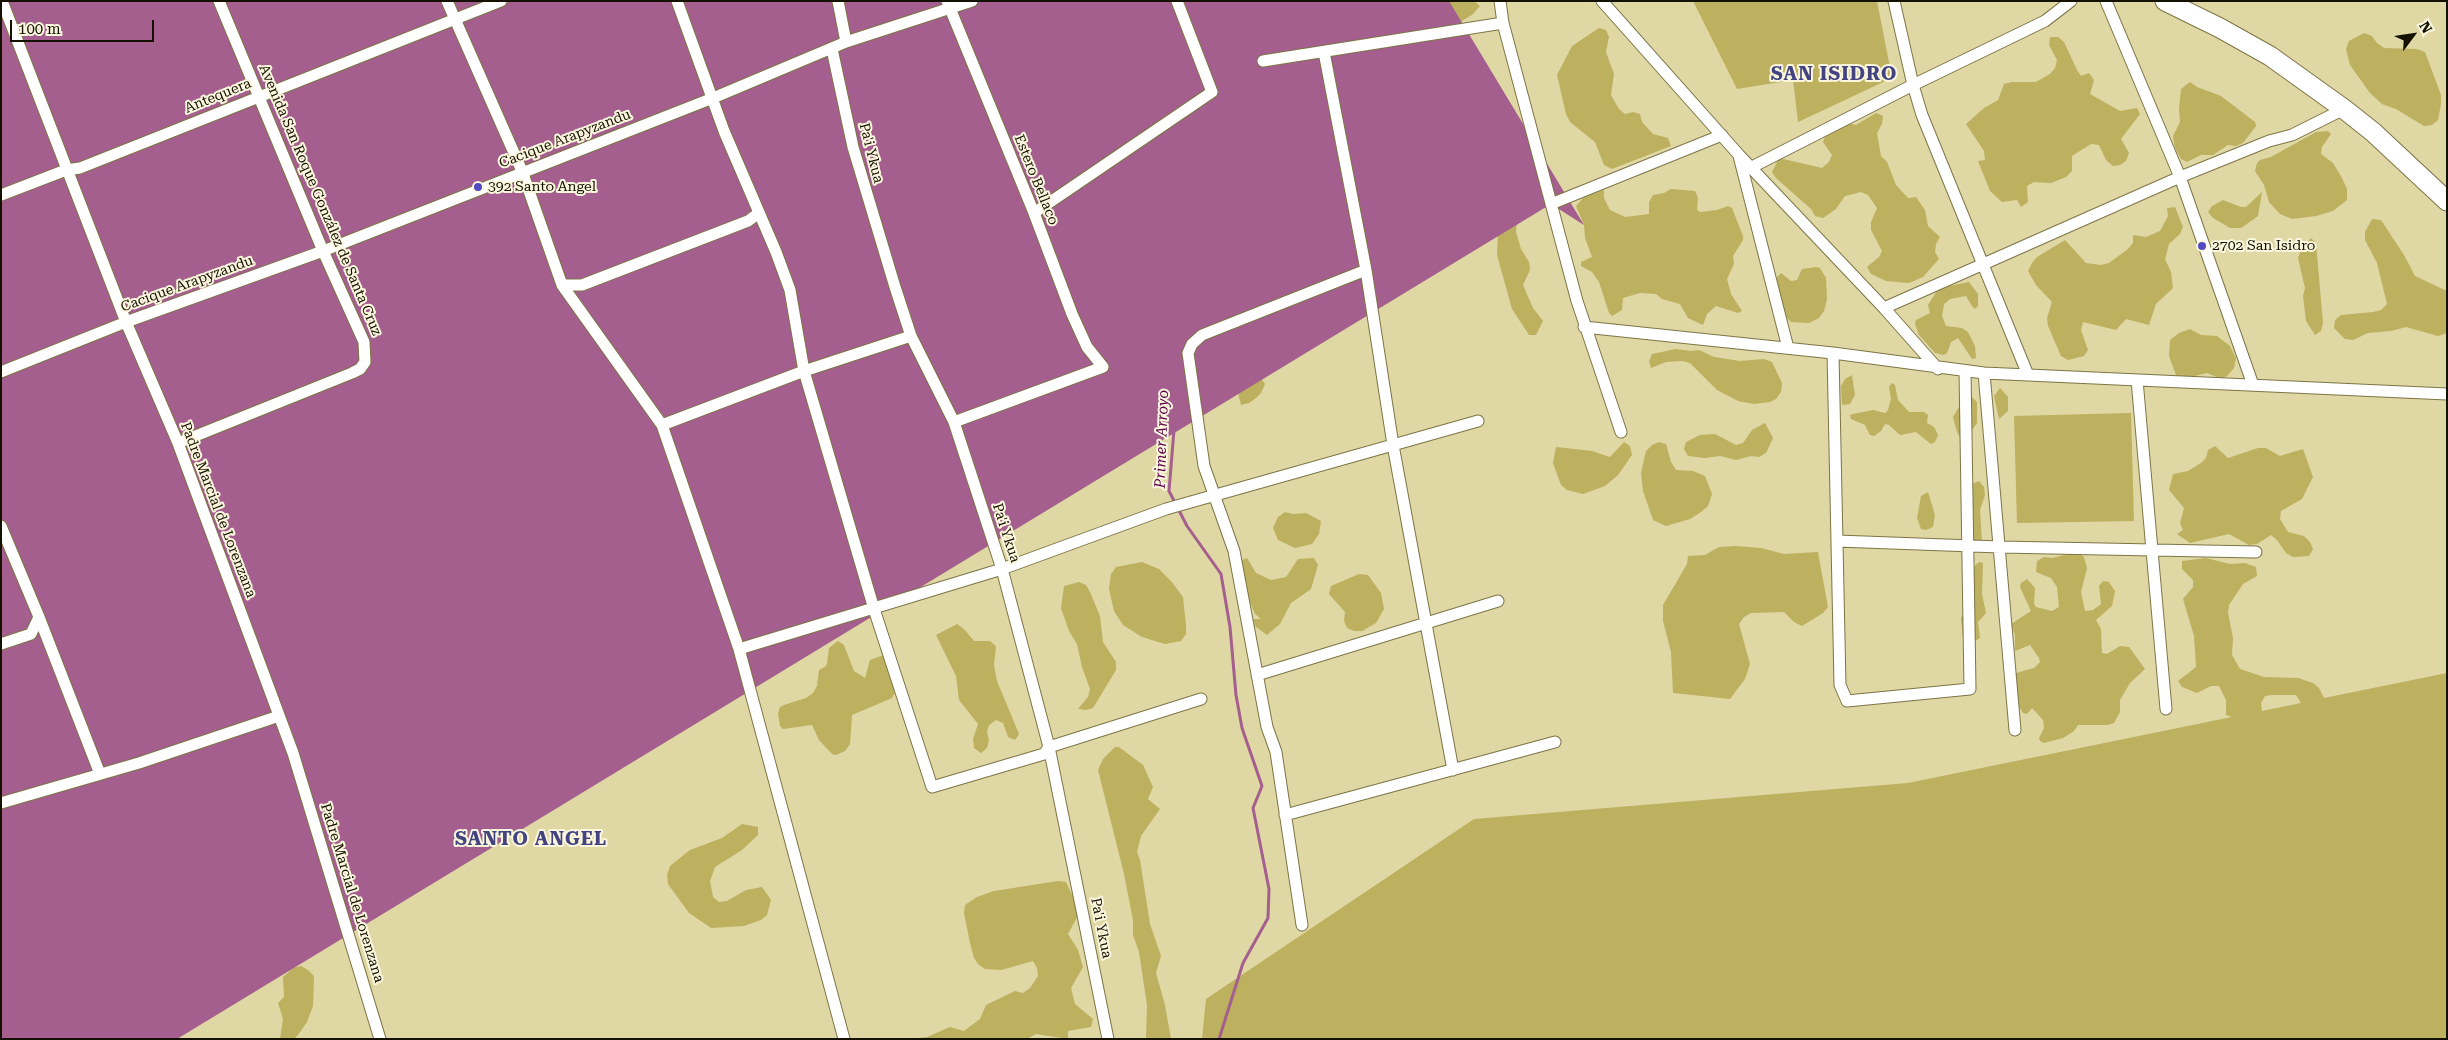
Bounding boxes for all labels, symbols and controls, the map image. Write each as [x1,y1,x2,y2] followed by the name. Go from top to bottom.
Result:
[12,10,156,42] scale bar
[2388,10,2438,60] north arrow
[2416,19,2435,36] text: N
[18,20,61,38] text: 100 m
[255,62,385,338] street label: Avenida San Roque González de Santa Cruz
[1770,63,1898,85] district label: SAN ISIDRO
[182,75,254,117] street label: Antequera
[497,106,633,172] street label: Cacique Arapyzandu
[855,121,887,185] street label: Pa'i Ykua
[1010,132,1062,228] street label: Estero Bellaco
[488,179,596,195] place label: 392 Santo Angel
[472,181,484,193] marker: 392 Santo Angel
[2212,238,2315,254] place label: 2702 San Isidro
[2196,240,2208,252] marker: 2702 San Isidro
[118,252,256,316] street label: Cacique Arapyzandu
[1151,389,1173,489] water label: Primer Arroyo
[177,420,259,600] street label: Padre Marcial de Lorenzana
[989,501,1023,565] street label: Pa'i Ykua
[317,801,387,985] street label: Padre Marcial de Lorenzana
[454,828,608,850] district label: SANTO ANGEL
[1087,896,1115,960] street label: Pa'i Ykua

